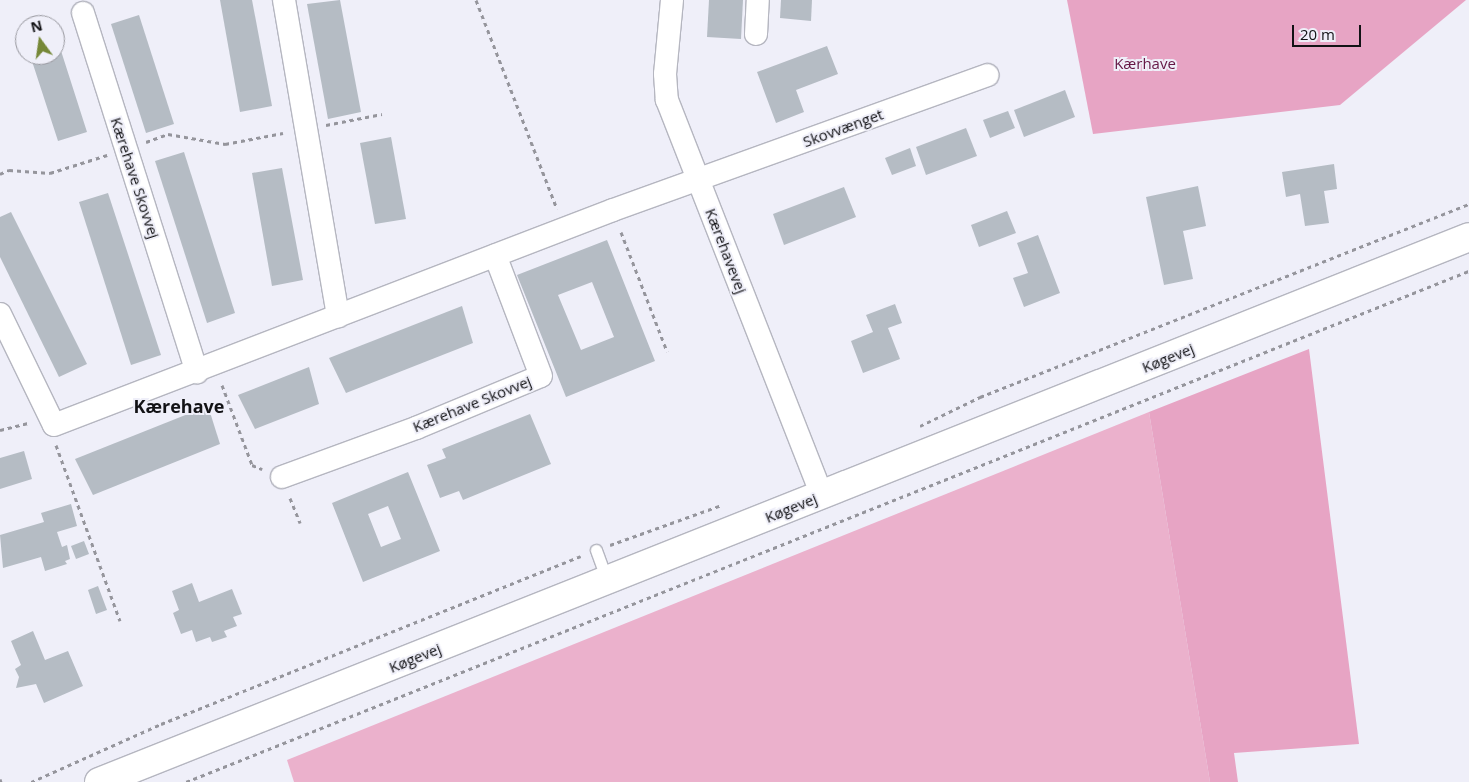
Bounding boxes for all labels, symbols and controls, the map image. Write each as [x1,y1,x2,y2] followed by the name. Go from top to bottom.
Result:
[15,15,65,65] north arrow
[29,15,44,37] text: N
[1294,15,1363,47] scale bar
[1300,24,1335,44] text: 20 m
[1114,55,1176,73] park label: Kærhave
[800,105,886,151] street label: Skovvænget
[107,115,163,241] street label: Kærehave Skovvej
[702,206,750,296] street label: Kærehavevej
[1139,339,1197,377] street label: Køgevej
[410,372,534,436] street label: Kærehave Skovvej
[134,395,224,417] district label: Kærehave
[762,489,820,527] street label: Køgevej
[386,639,444,677] street label: Køgevej

